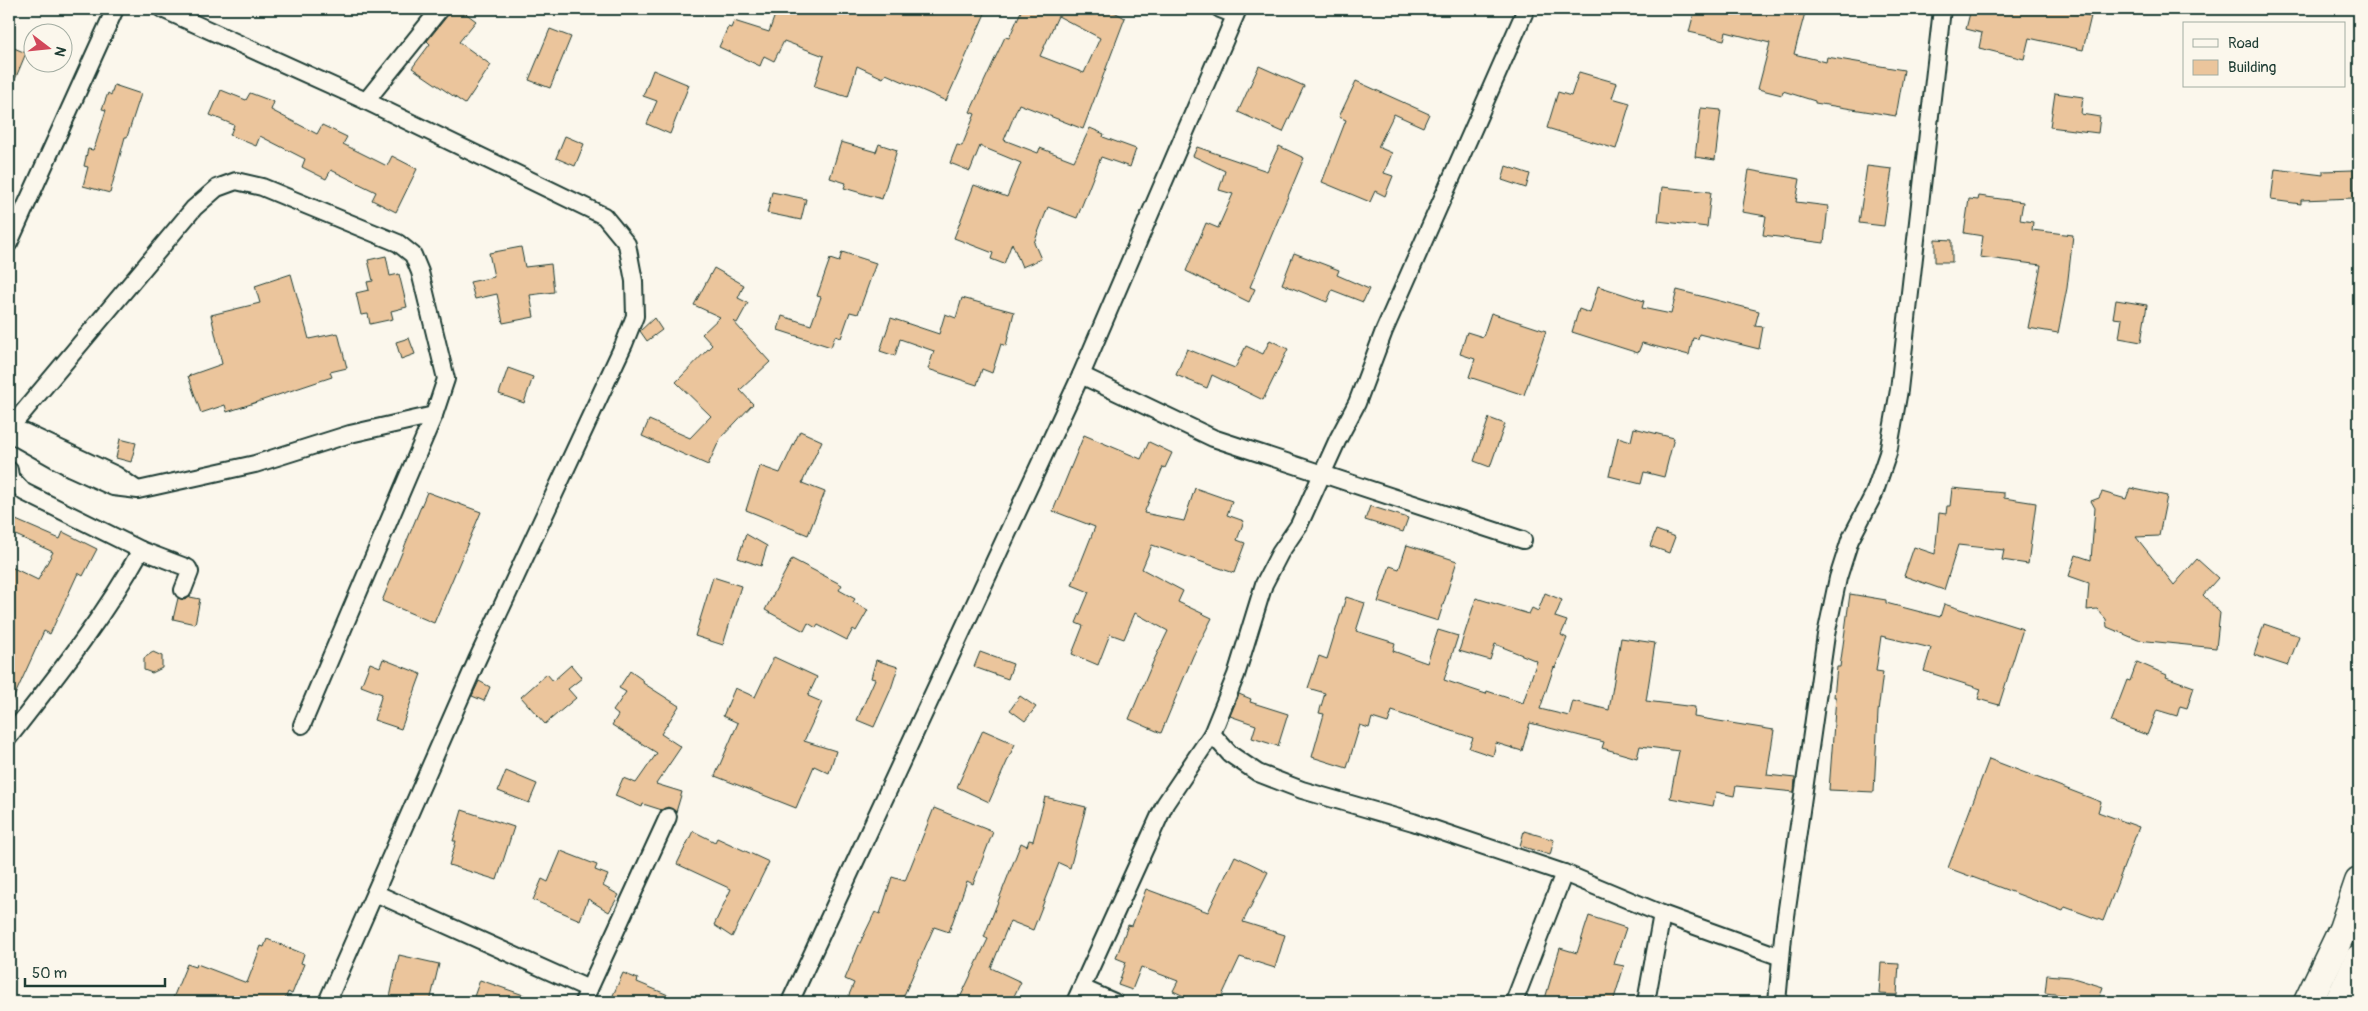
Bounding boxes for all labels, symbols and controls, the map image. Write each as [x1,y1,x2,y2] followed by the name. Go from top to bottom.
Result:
[22,22,72,72] north arrow
[2183,22,2346,88] legend
[2228,34,2259,53] text: Road
[51,45,69,58] text: N
[2228,58,2276,77] text: Building
[25,956,165,988] scale bar
[32,964,67,983] text: 50 m

